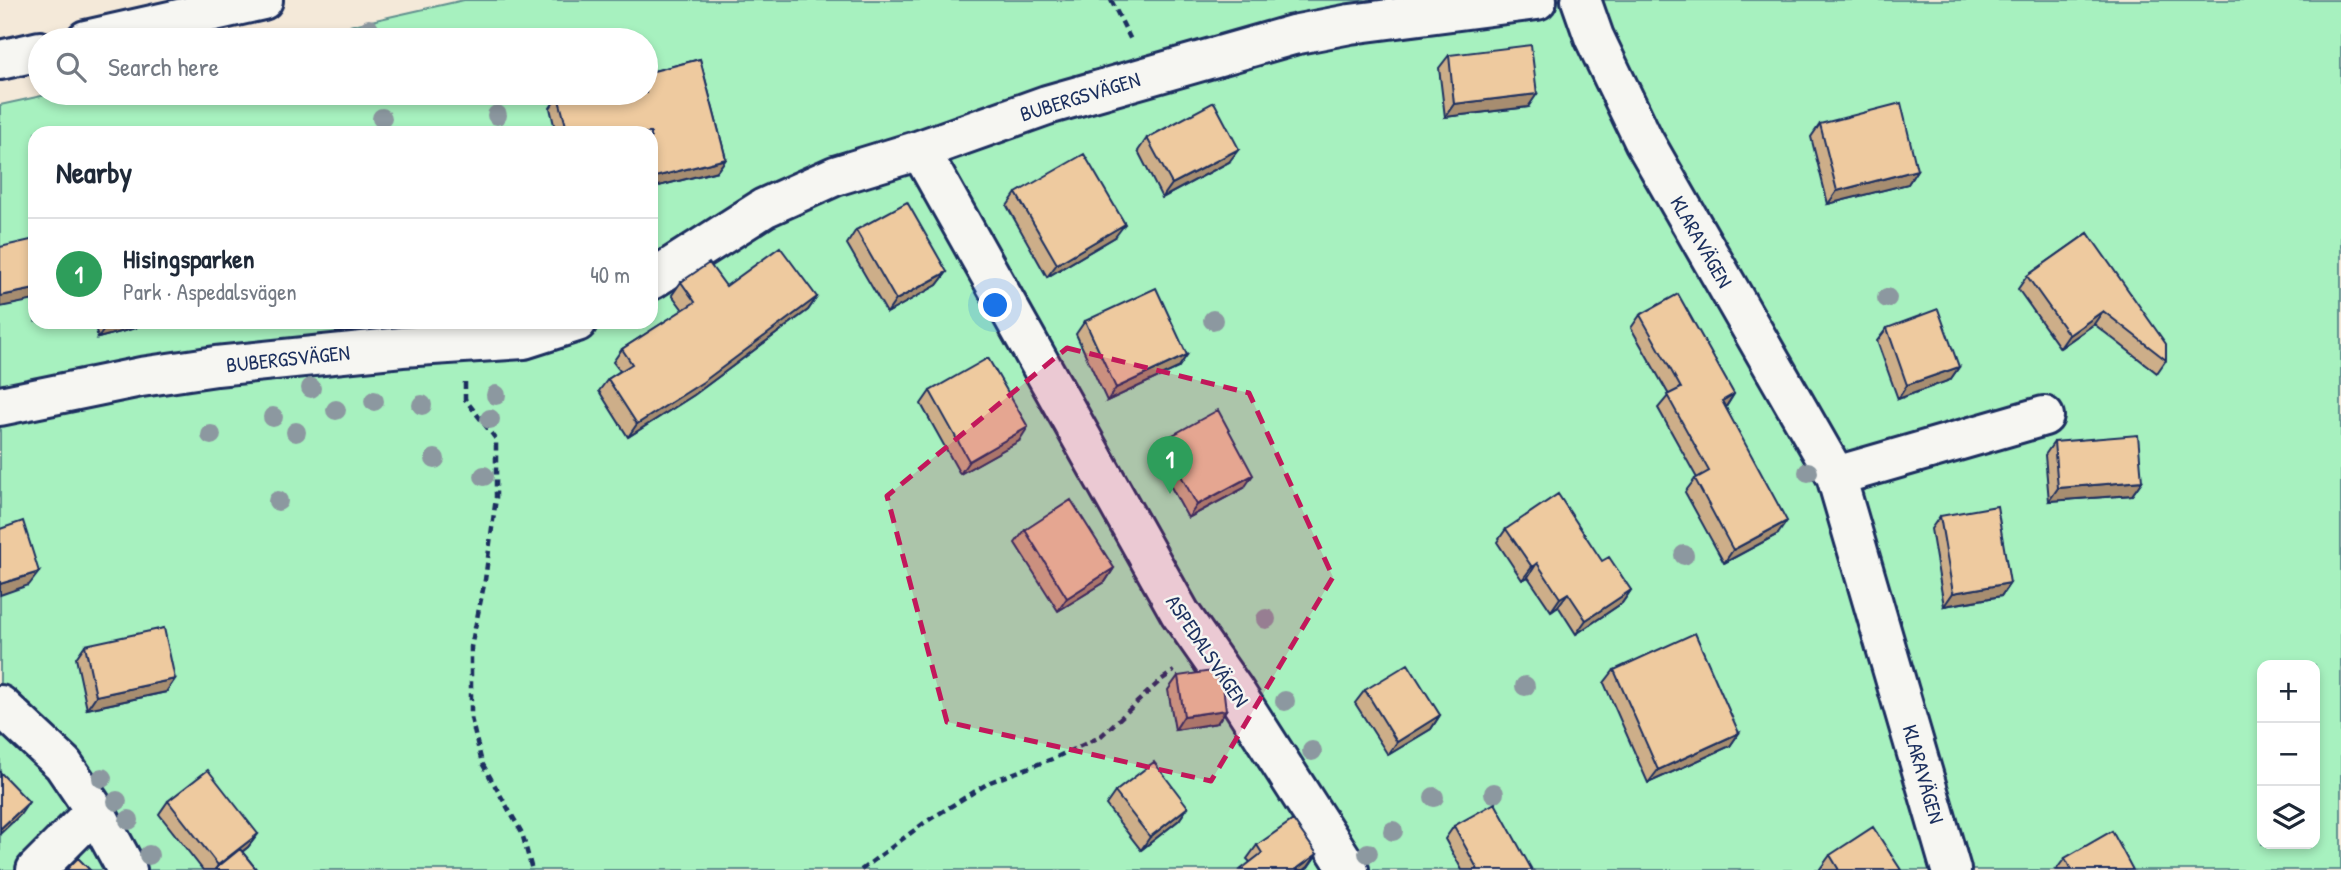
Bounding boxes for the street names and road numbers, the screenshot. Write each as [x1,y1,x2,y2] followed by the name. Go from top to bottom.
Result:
[1016,65,1143,129] street label: BUBERGSVÄGEN
[1664,191,1739,293] street label: KLARAVÄGEN
[225,338,351,379] street label: BUBERGSVÄGEN
[1159,589,1256,713] street label: ASPEDALSVÄGEN
[1896,721,1951,827] street label: KLARAVÄGEN

